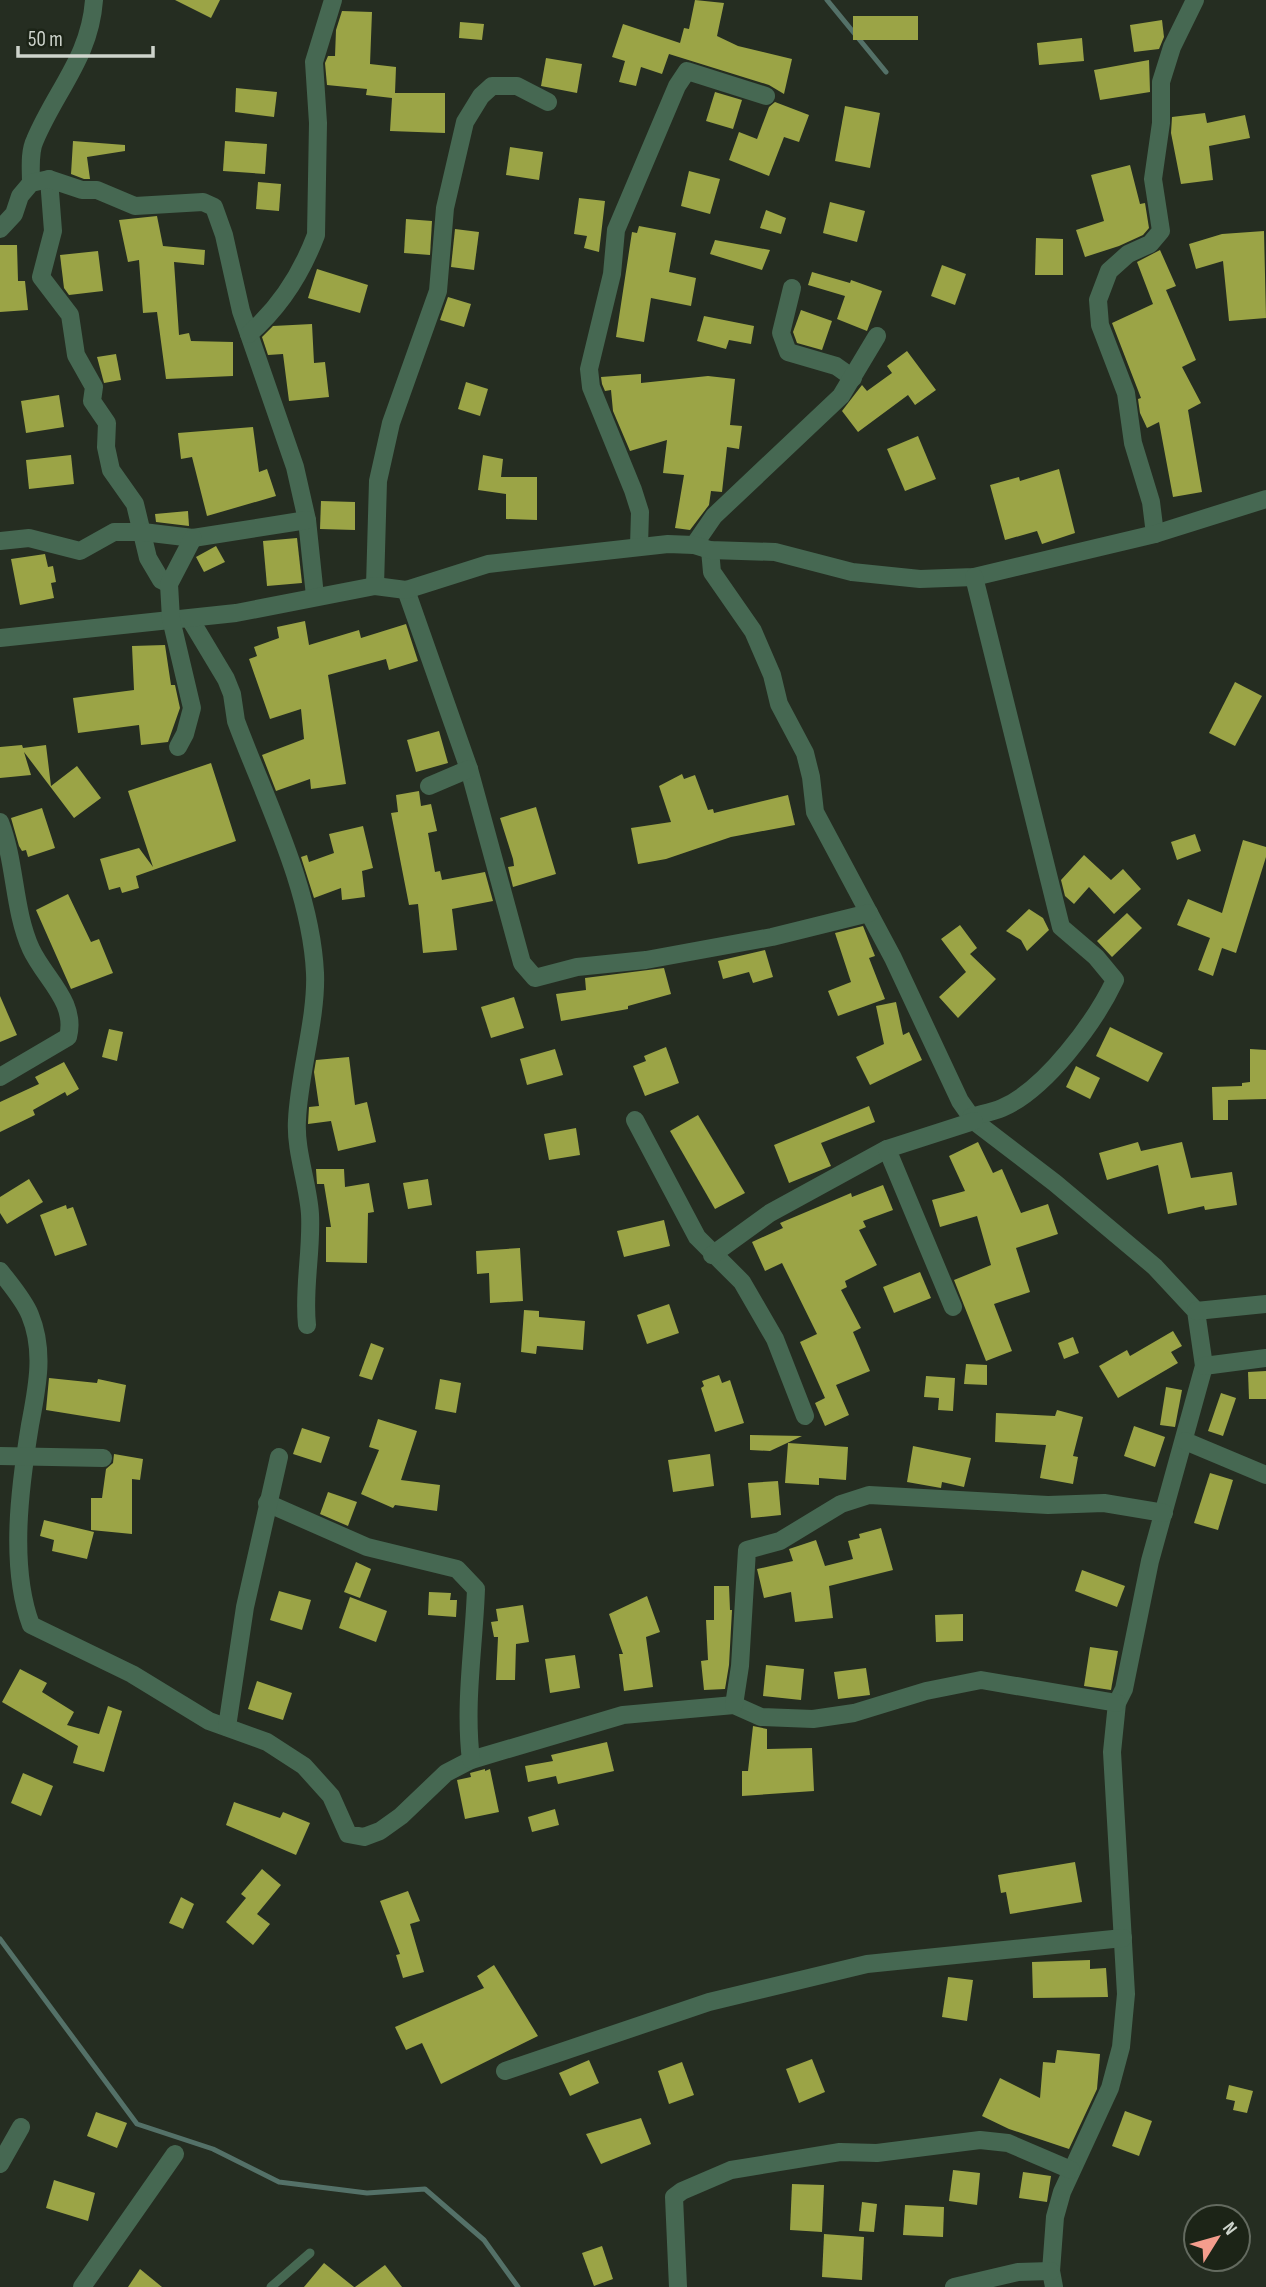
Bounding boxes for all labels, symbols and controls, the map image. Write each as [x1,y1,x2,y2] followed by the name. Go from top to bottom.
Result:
[18,14,152,58] scale bar
[28,27,63,52] text: 50 m
[1182,2203,1252,2273] north arrow
[1217,2218,1242,2240] text: N

